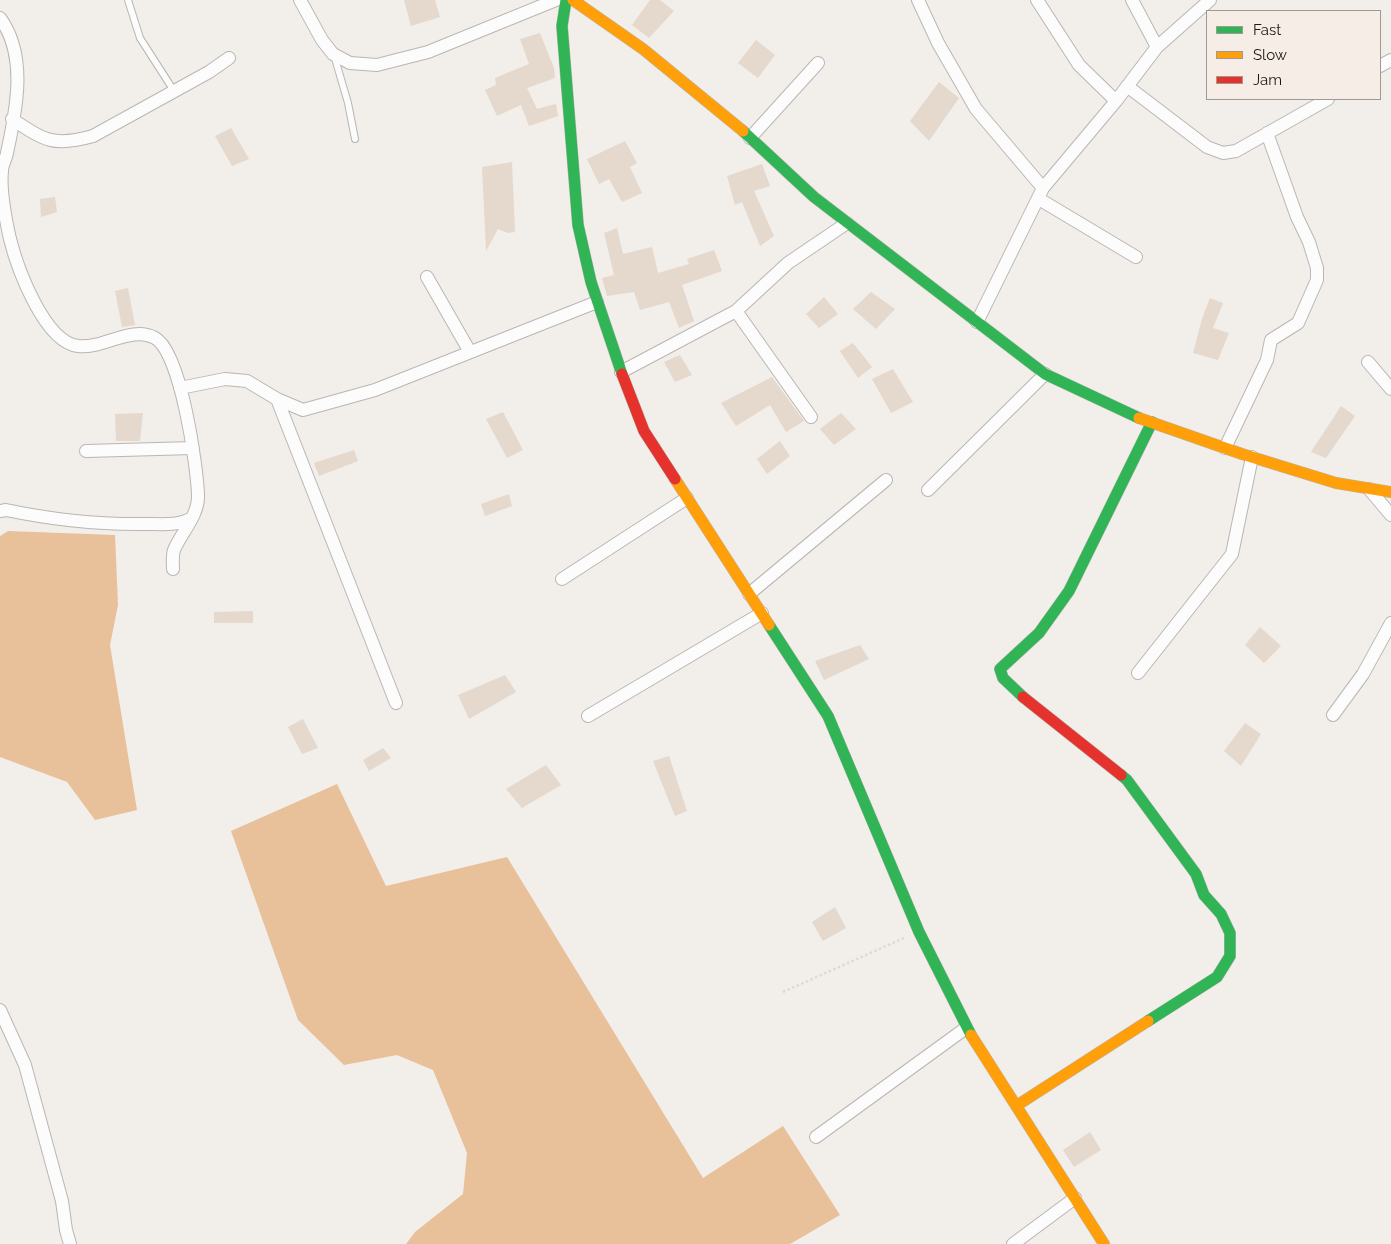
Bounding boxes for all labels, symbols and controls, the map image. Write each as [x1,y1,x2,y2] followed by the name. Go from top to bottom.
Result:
[1206,10,1381,100] legend
[1253,21,1281,39] text: Fast
[1253,46,1287,64] text: Slow
[1253,71,1282,89] text: Jam

